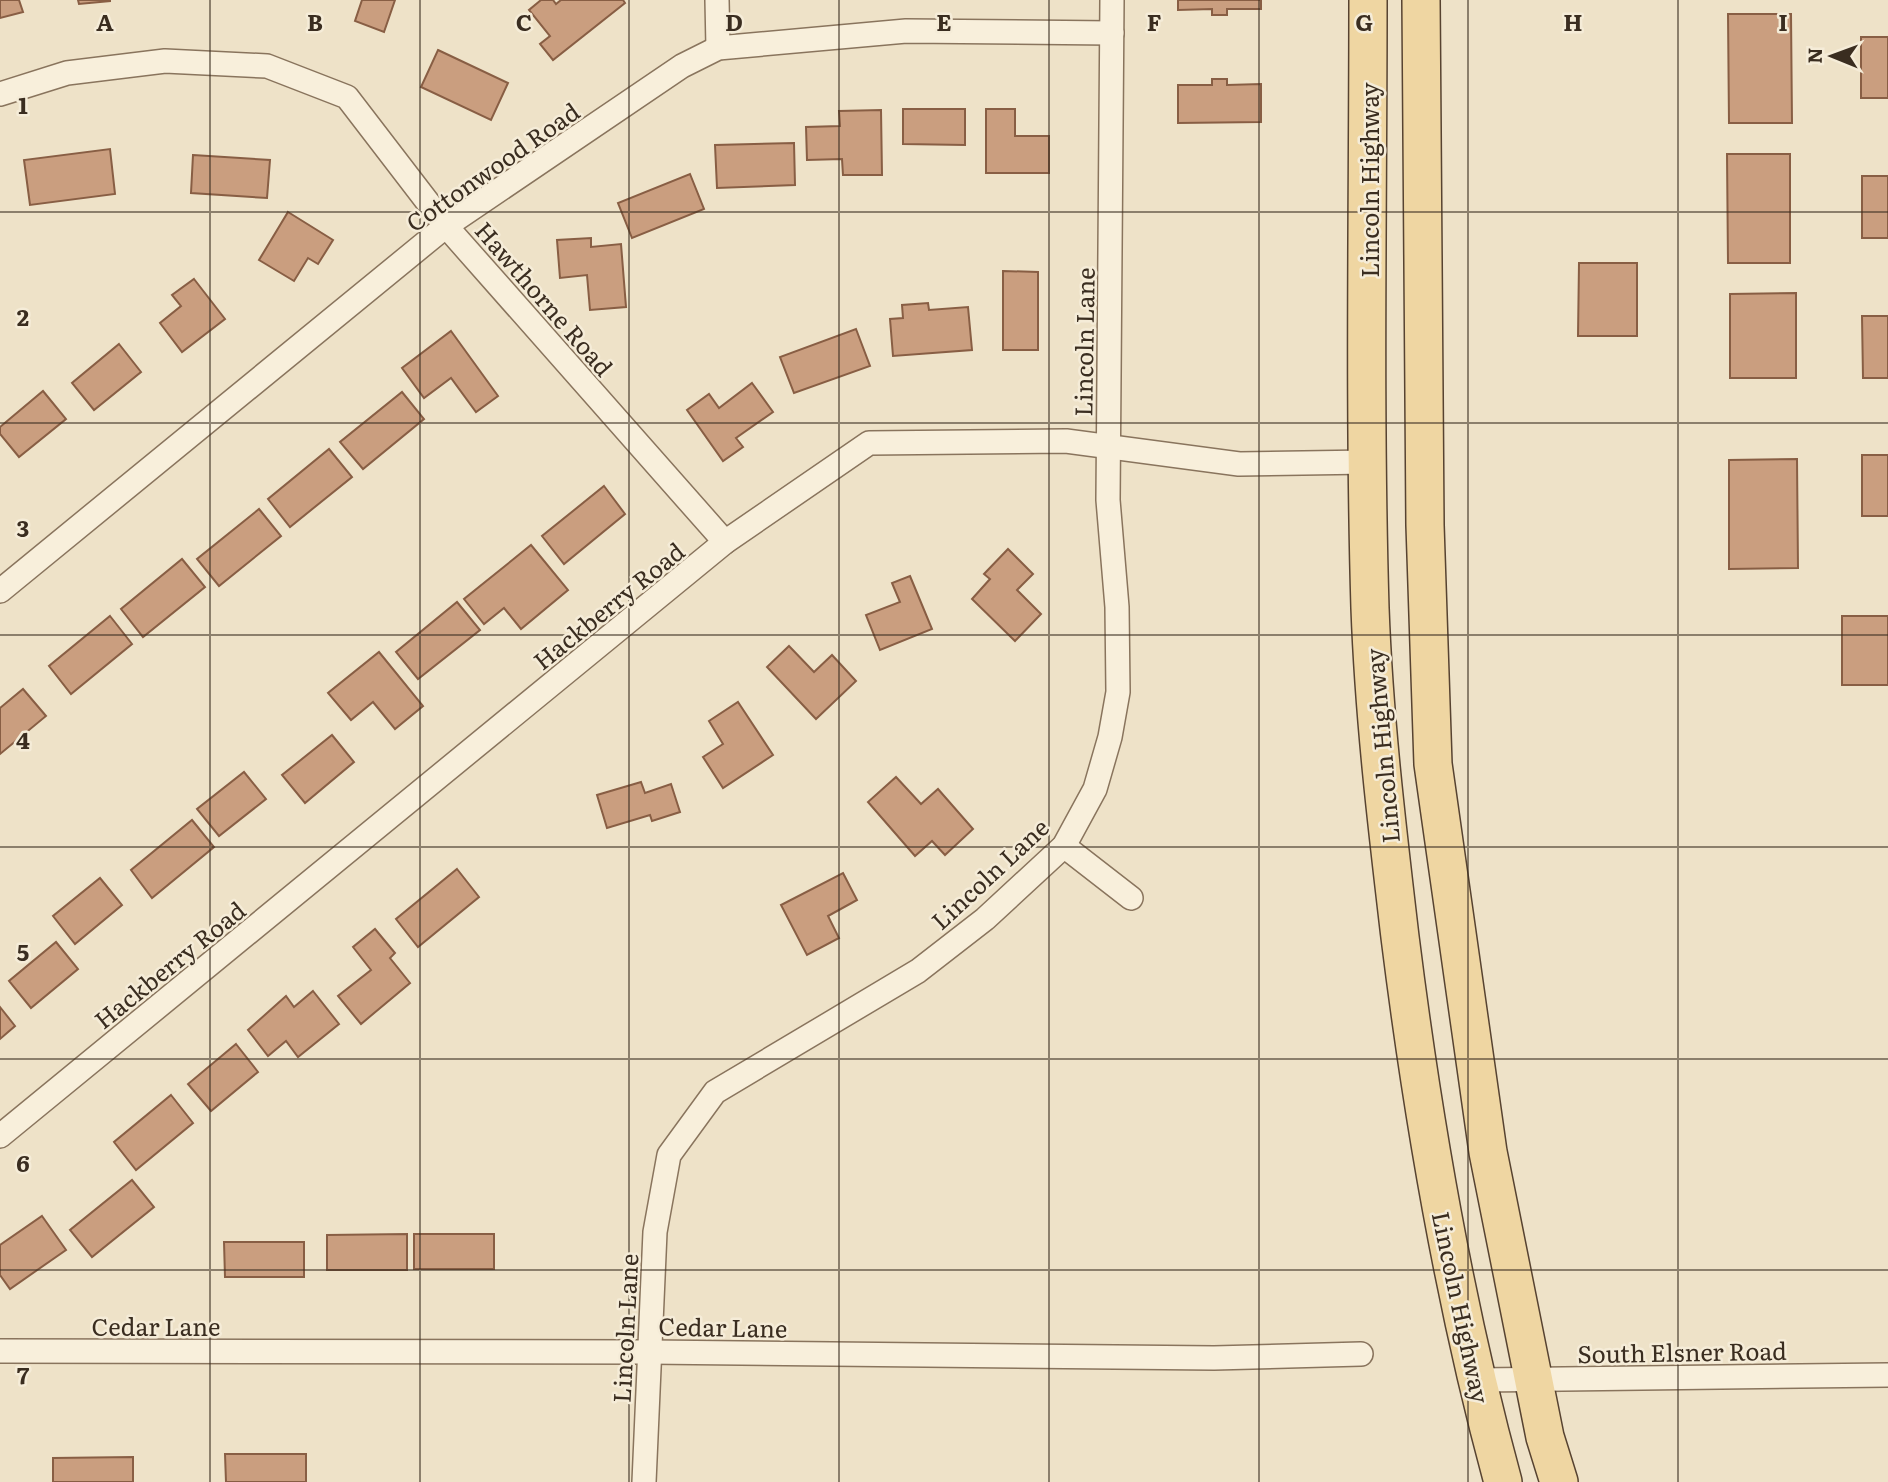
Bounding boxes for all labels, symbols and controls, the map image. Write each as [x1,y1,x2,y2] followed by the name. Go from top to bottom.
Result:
[96,4,114,38] text: A
[307,4,323,38] text: B
[516,4,532,38] text: C
[725,4,743,38] text: D
[936,4,952,38] text: E
[1147,4,1162,38] text: F
[1355,4,1373,38] text: G
[1563,4,1583,38] text: H
[1778,4,1788,38] text: I
[1797,21,1867,91] north arrow
[1800,47,1828,64] text: N
[1351,82,1386,278] street label: Lincoln Highway
[18,87,28,121] text: 1
[398,93,586,239] street label: Cottonwood Road
[468,213,622,383] street label: Hawthorne Road
[1064,267,1102,417] street label: Lincoln Lane
[17,299,29,333] text: 2
[17,510,29,544] text: 3
[525,533,691,677] street label: Hackberry Road
[1355,647,1407,845] street label: Lincoln Highway
[16,722,30,756] text: 4
[922,809,1056,937] street label: Lincoln Lane
[86,892,252,1036] street label: Hackberry Road
[17,934,29,968] text: 5
[16,1145,30,1179] text: 6
[1425,1208,1499,1406] street label: Lincoln Highway
[603,1252,645,1404] street label: Lincoln Lane
[658,1307,788,1345] street label: Cedar Lane
[92,1308,220,1343] street label: Cedar Lane
[1577,1332,1787,1370] street label: South Elsner Road
[17,1357,30,1391] text: 7

